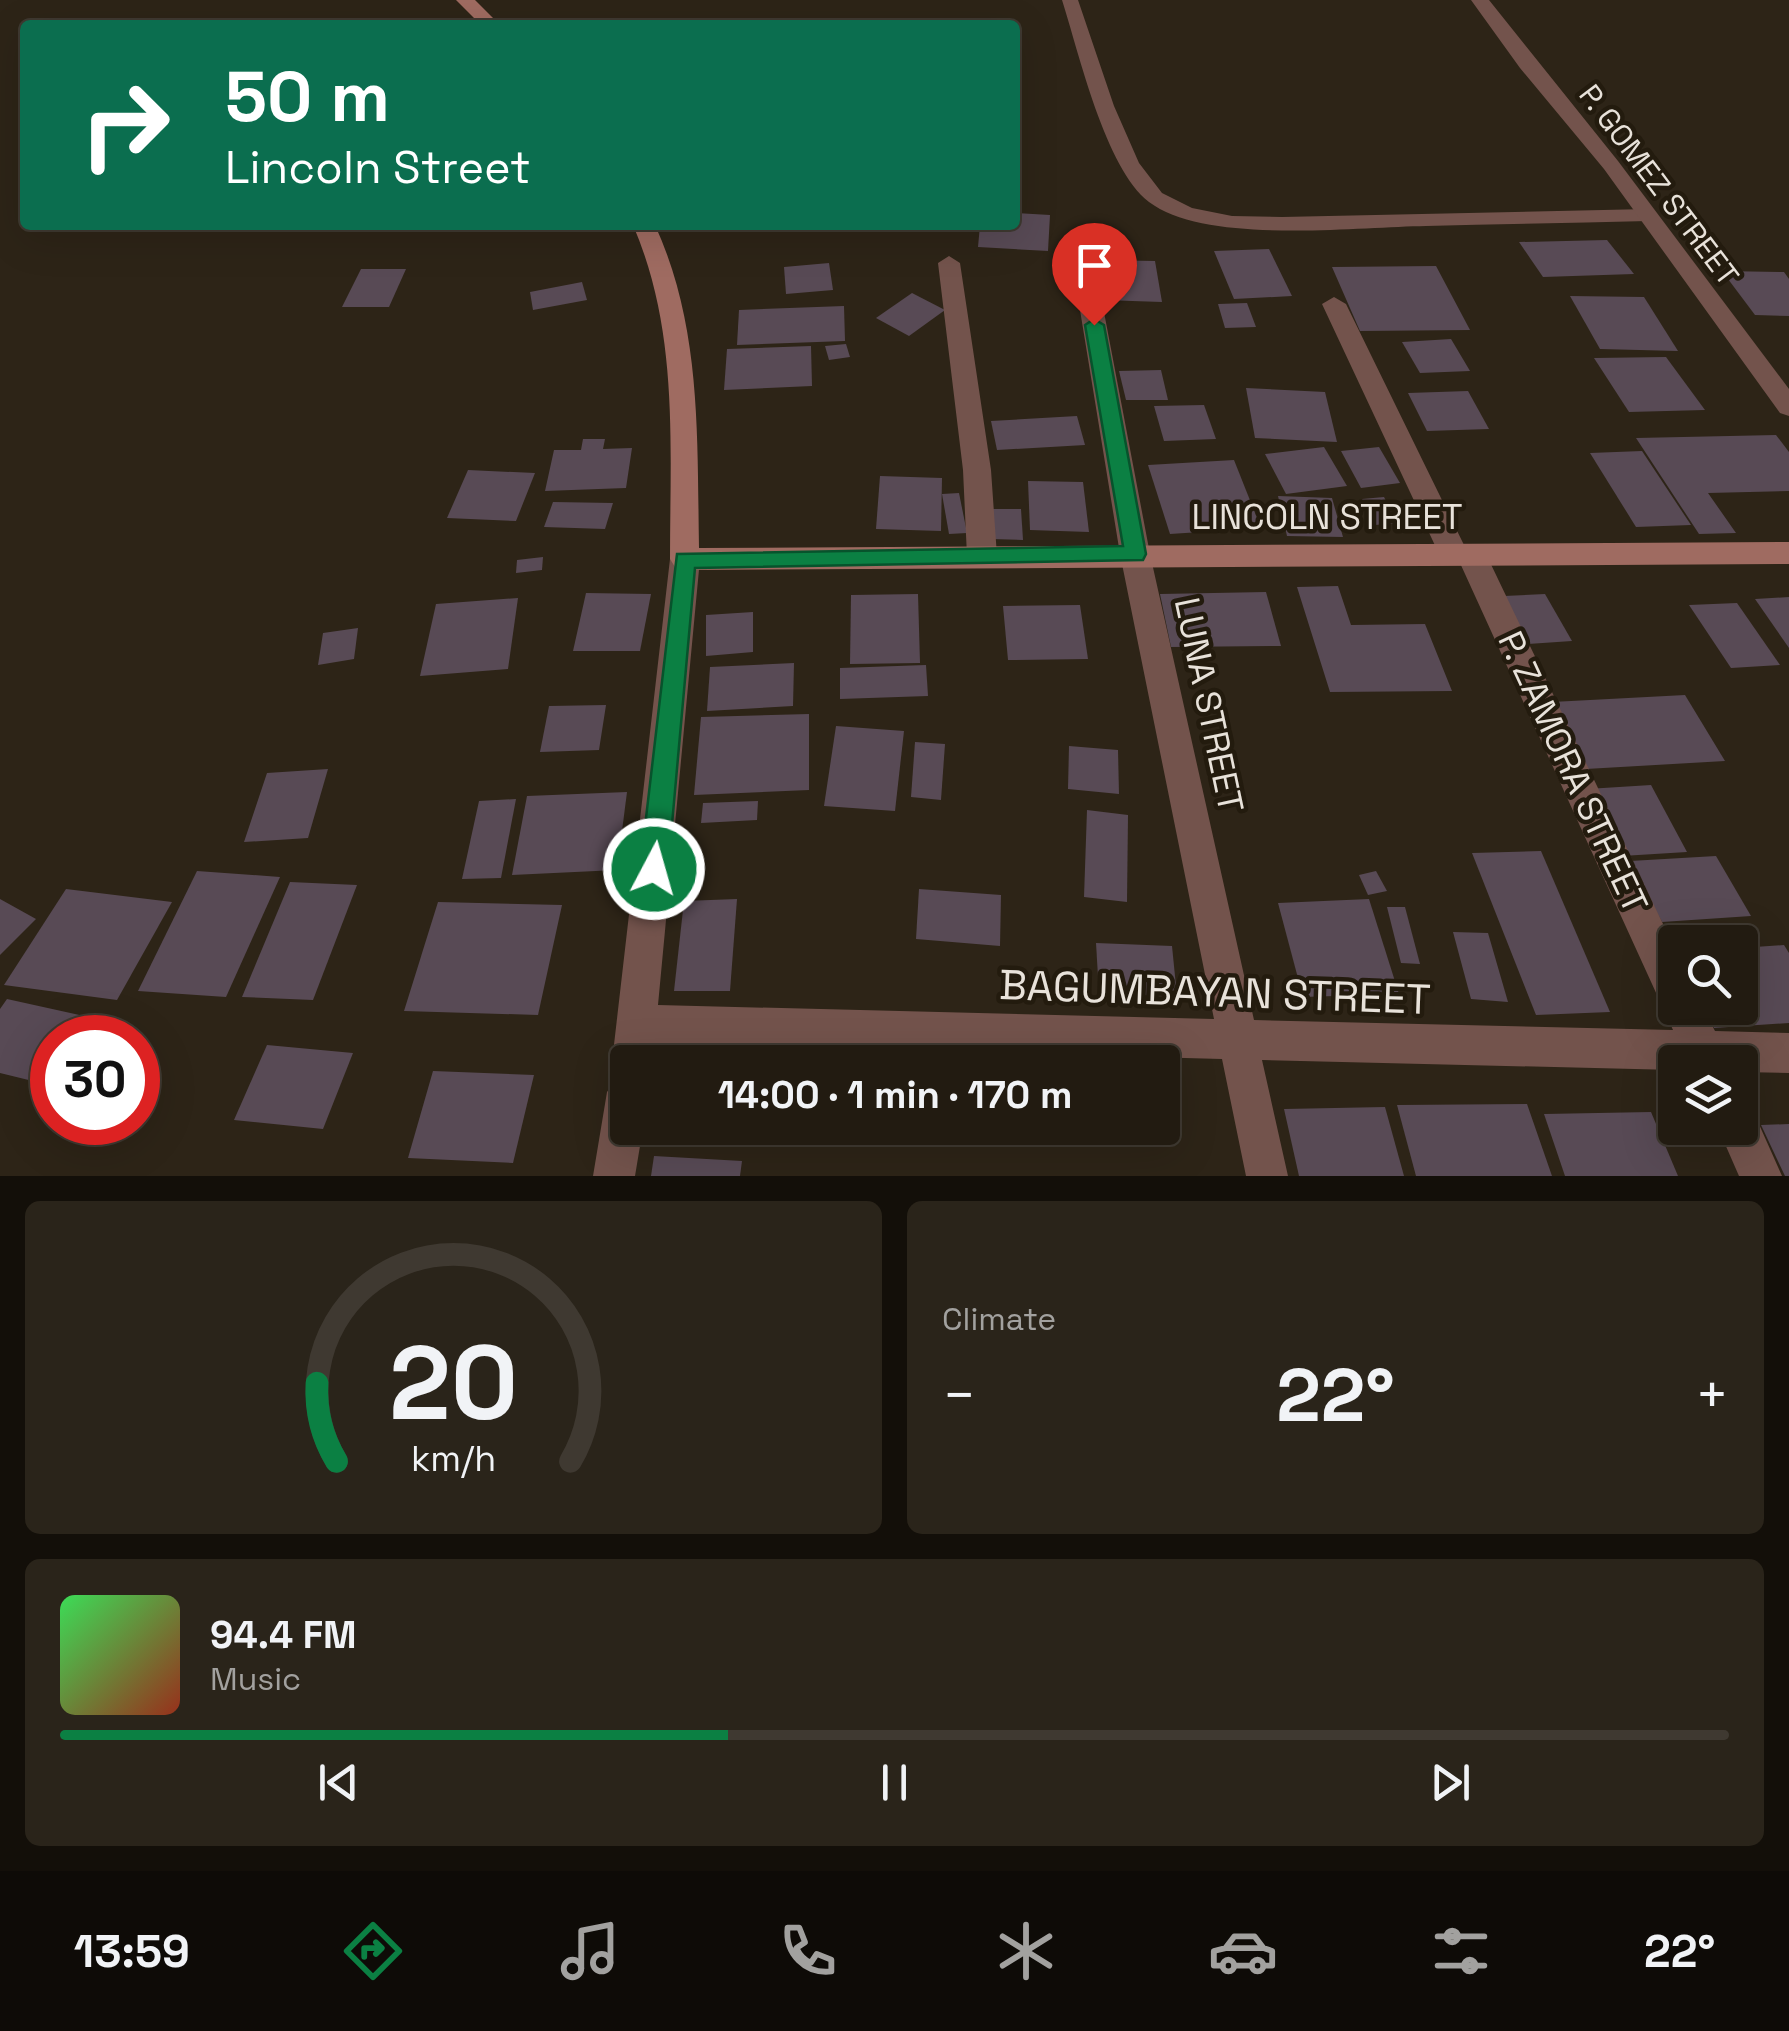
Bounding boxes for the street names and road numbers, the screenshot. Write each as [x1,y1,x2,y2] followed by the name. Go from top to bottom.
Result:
[1571,77,1747,293] street label: P. GOMEZ STREET
[1191,495,1463,539] street label: LINCOLN STREET
[1165,593,1253,817] street label: LUNA STREET
[1488,624,1658,920] street label: P. ZAMORA STREET
[998,958,1432,1026] street label: BAGUMBAYAN STREET

